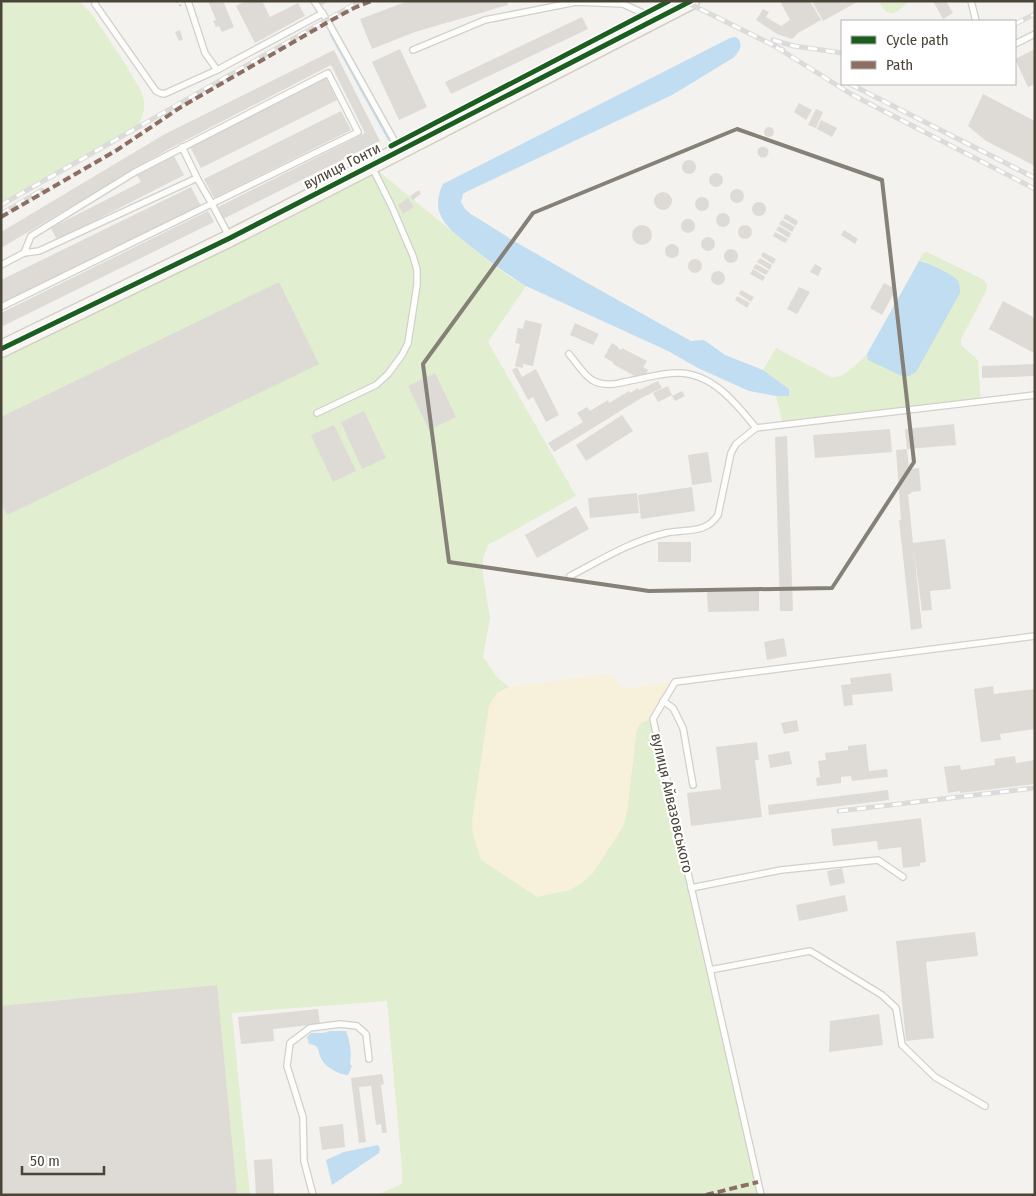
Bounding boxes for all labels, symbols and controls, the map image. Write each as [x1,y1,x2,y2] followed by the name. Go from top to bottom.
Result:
[841,20,1016,85] legend
[886,31,949,49] text: Cycle path
[886,56,913,74] text: Path
[301,139,383,193] street label: вулиця Гонти
[647,731,697,875] street label: вулиця Айвазовського
[22,1144,105,1176] scale bar
[30,1152,60,1170] text: 50 m

